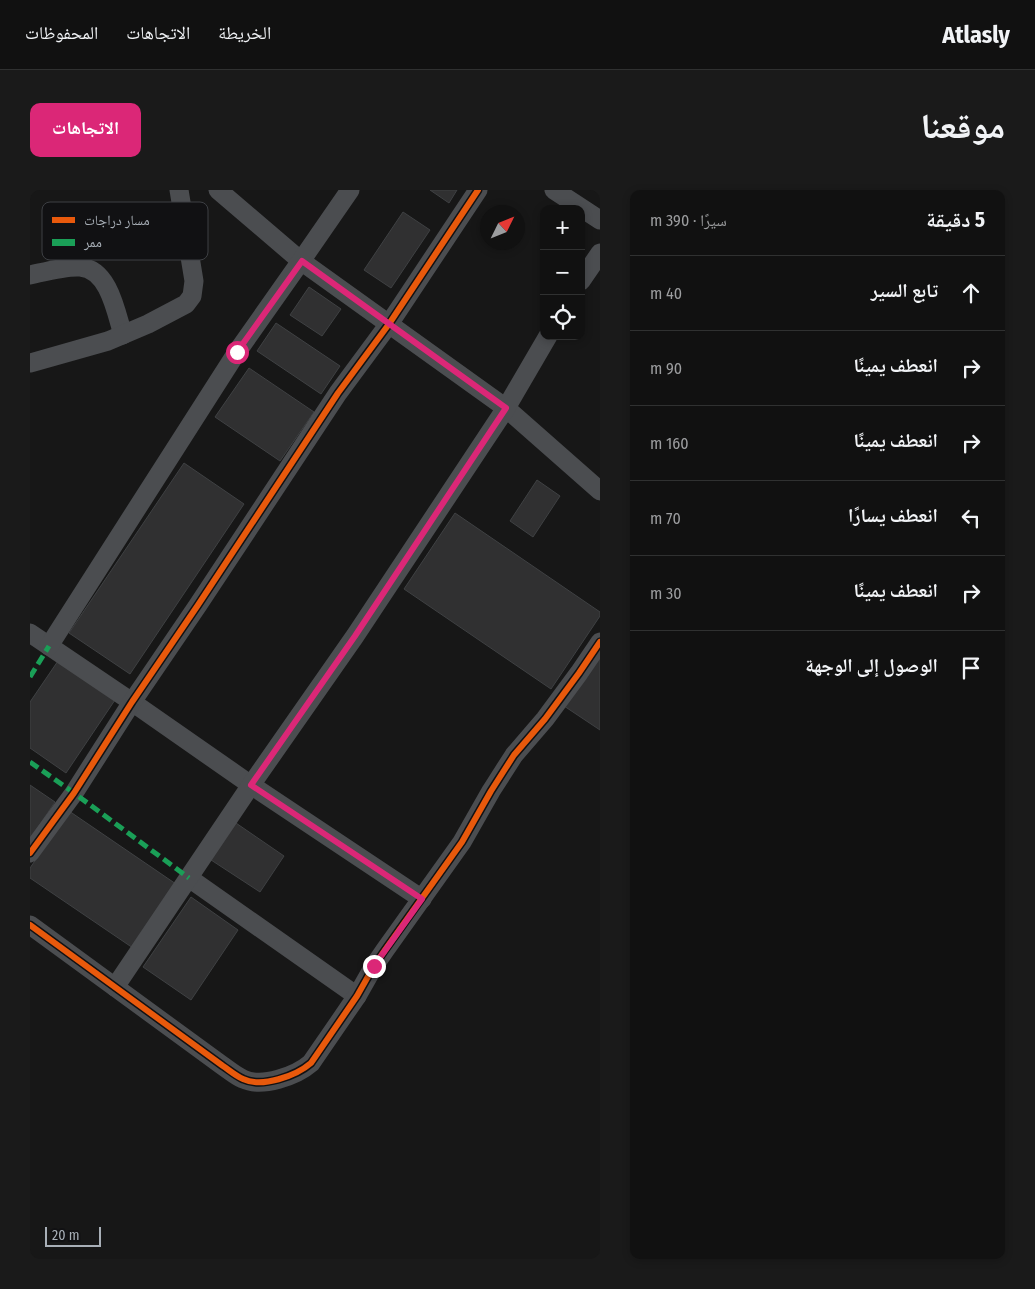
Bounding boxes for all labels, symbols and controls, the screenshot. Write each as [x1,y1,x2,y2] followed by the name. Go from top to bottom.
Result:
[942,21,1010,49] text: Atlasly
[25,22,98,44] text: المحفوظات
[126,22,190,44] text: الاتجاهات
[218,22,271,44] text: الخريطة
[30,103,141,157] button: الاتجاهات
[920,105,1005,147] text: موقعنا
[42,202,208,260] legend
[480,205,525,250] north arrow
[540,205,585,340] map controls
[540,205,585,250] button: +
[926,207,985,233] text: 5 دقيقة
[650,211,727,230] text: سيرًا · 390 m
[84,212,150,229] text: مسار دراجات
[83,234,102,251] text: ممر
[540,250,585,295] button: −
[871,279,938,302] text: تابع السير
[957,279,985,307] icon: ahead
[650,284,682,303] text: 40 m
[540,295,585,340] button: locate
[226,341,249,364] route start
[853,354,938,377] text: انعطف يمينًا
[957,354,985,382] icon: right
[650,359,682,378] text: 90 m
[853,429,938,452] text: انعطف يمينًا
[957,429,985,457] icon: right
[650,434,689,453] text: 160 m
[848,504,938,527] text: انعطف يسارًا
[957,504,985,532] icon: left
[650,509,681,528] text: 70 m
[853,579,938,602] text: انعطف يمينًا
[957,579,985,607] icon: right
[650,584,682,603] text: 30 m
[805,654,938,677] text: الوصول إلى الوجهة
[957,654,985,682] icon: arrive
[363,955,386,978] route end
[45,1224,101,1247] scale bar
[52,1227,80,1244] text: 20 m

